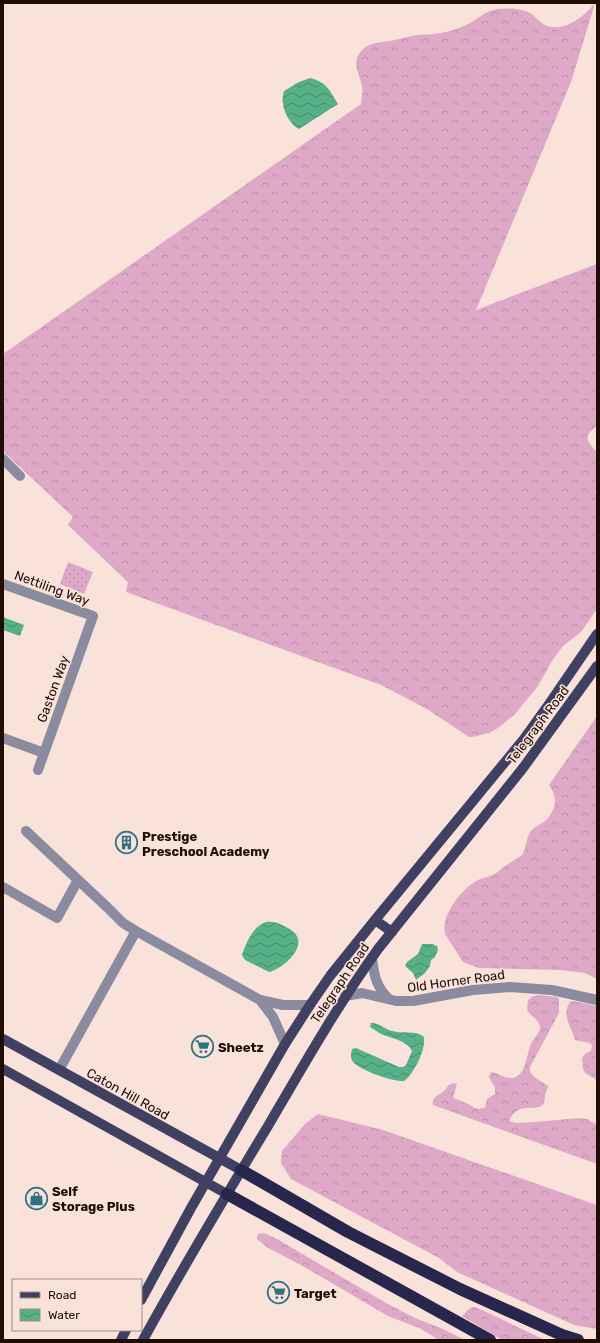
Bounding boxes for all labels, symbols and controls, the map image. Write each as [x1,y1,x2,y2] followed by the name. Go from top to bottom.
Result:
[12,567,92,609] street label: Nettiling Way
[34,653,72,725] street label: Gaston Way
[504,683,573,767] street label: Telegraph Road
[142,829,270,859] place label: Prestige Preschool Academy
[113,830,139,856] building icon: Prestige Preschool Academy
[308,940,373,1026] street label: Telegraph Road
[406,967,506,995] street label: Old Horner Road
[190,1034,216,1060] supermarket icon: Sheetz
[218,1040,264,1055] place label: Sheetz
[84,1065,172,1123] street label: Caton Hill Road
[52,1184,135,1214] place label: Self Storage Plus
[23,1185,49,1211] shop icon: Self Storage Plus
[12,1279,142,1331] legend
[266,1280,292,1306] supermarket icon: Target
[294,1286,337,1301] place label: Target
[48,1288,76,1302] text: Road
[48,1308,80,1322] text: Water

